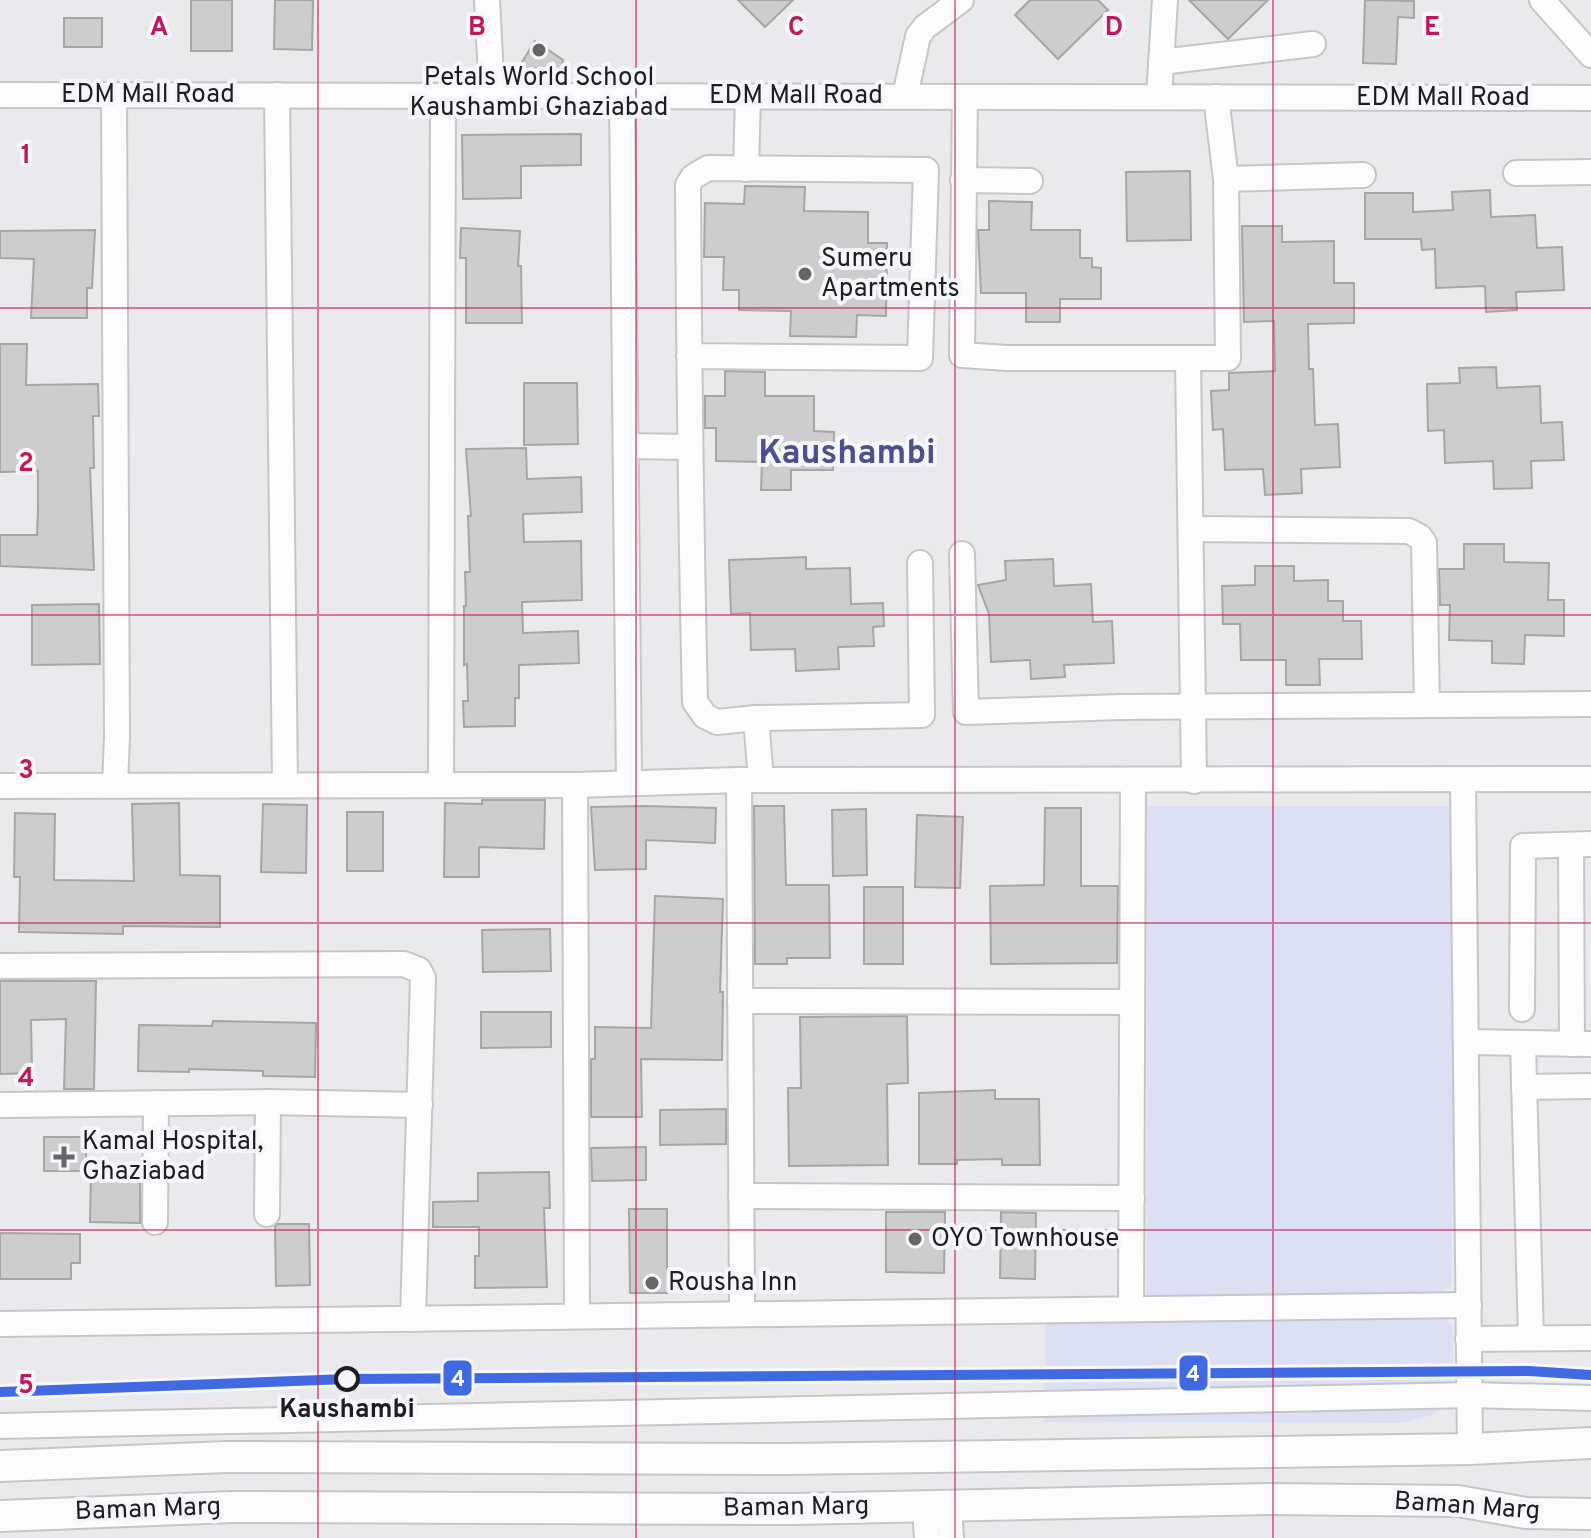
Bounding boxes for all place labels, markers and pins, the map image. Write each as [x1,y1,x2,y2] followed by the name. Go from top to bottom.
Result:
[530,41,548,59] marker: Petals World School Kaushambi Ghaziabad
[410,62,668,125] place label: Petals World School Kaushambi Ghaziabad
[821,243,960,306] place label: Sumeru Apartments
[796,265,814,283] marker: Sumeru Apartments
[82,1126,263,1189] place label: Kamal Hospital, Ghaziabad
[53,1146,75,1168] marker: Kamal Hospital, Ghaziabad
[931,1223,1119,1256] place label: OYO Townhouse
[906,1230,924,1248] marker: OYO Townhouse
[668,1267,797,1300] place label: Rousha Inn
[643,1274,661,1292] marker: Rousha Inn
[335,1367,359,1391] marker: Kaushambi
[279,1394,415,1427] place label: Kaushambi

